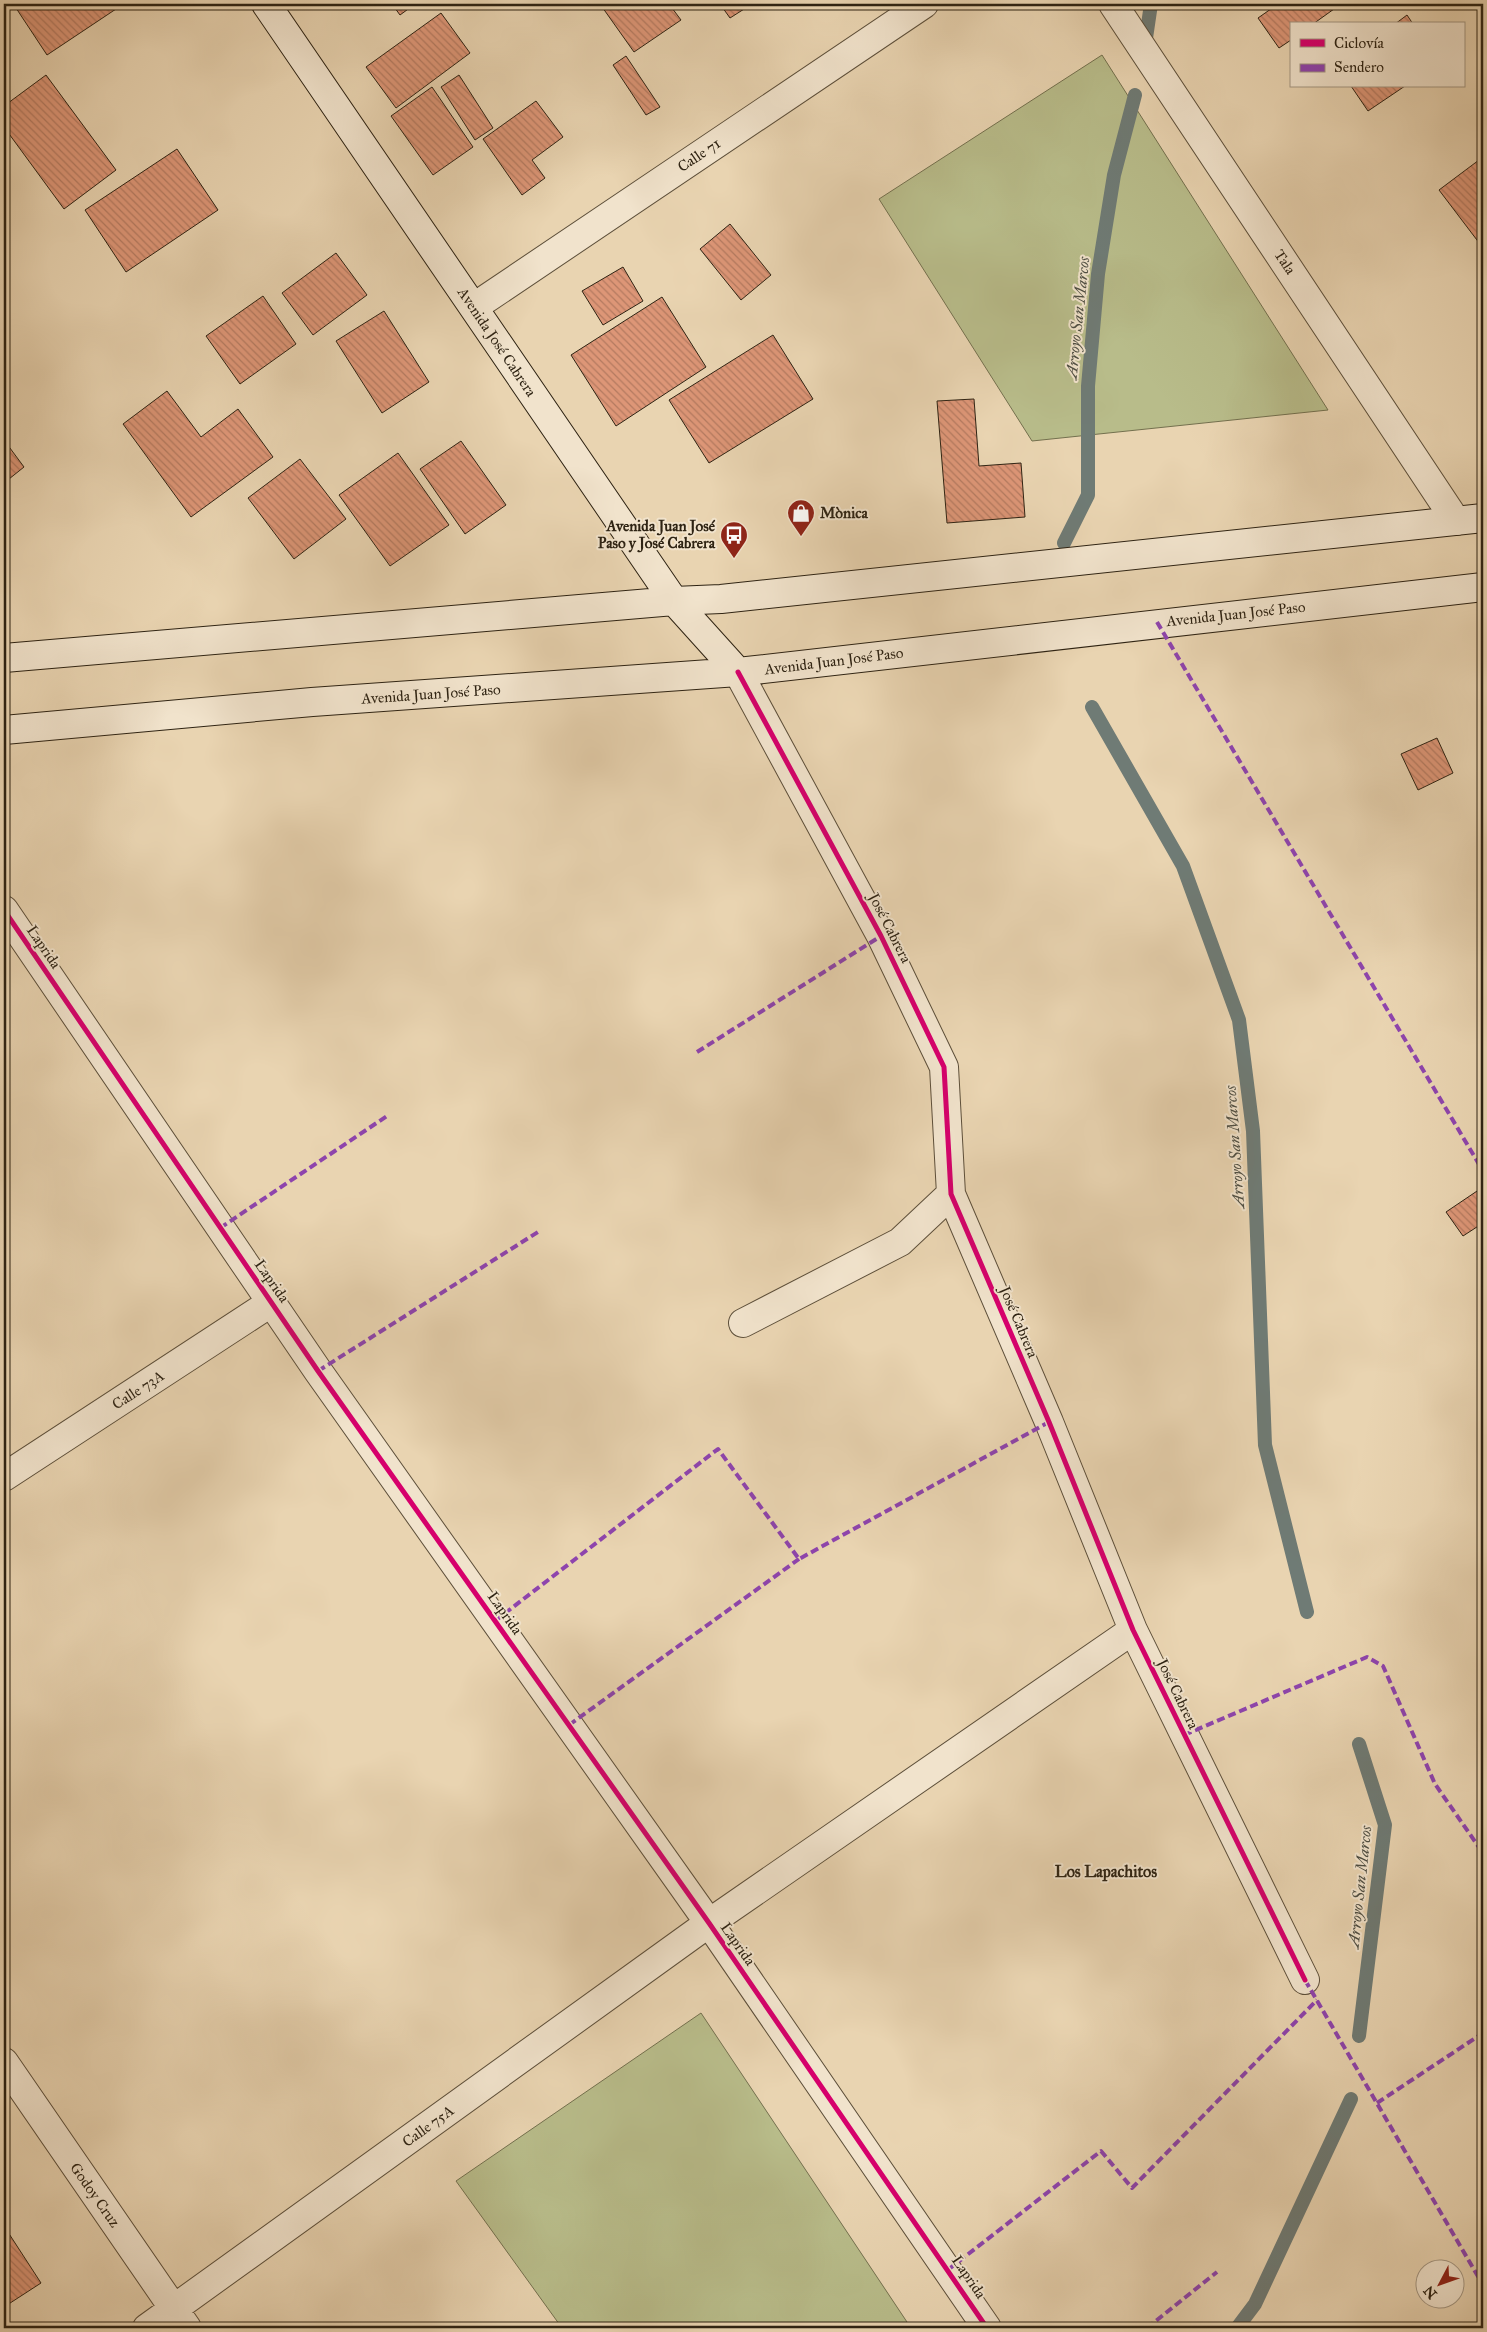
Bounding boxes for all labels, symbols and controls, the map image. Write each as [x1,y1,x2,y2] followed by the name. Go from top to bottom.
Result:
[1290,22,1464,88] legend
[1334,34,1385,52] text: Ciclovía
[1334,58,1384,76] text: Sendero
[674,134,724,176] street label: Calle 71
[1270,246,1300,278] street label: Tala
[1061,255,1093,382] water label: Arroyo San Marcos
[452,283,541,401] street label: Avenida José Cabrera
[786,498,816,537] shop icon: Mònica
[820,504,869,522] place label: Mònica
[598,517,716,553] place label: Avenida Juan José Paso y José Cabrera
[719,520,749,559] bus stop icon: Avenida Juan José Paso y José Cabrera
[1165,598,1307,631] street label: Avenida Juan José Paso
[763,644,905,680] street label: Avenida Juan José Paso
[360,680,502,709] street label: Avenida Juan José Paso
[863,888,916,967] street label: José Cabrera
[23,922,65,973] street label: Laprida
[1221,1085,1248,1211] water label: Arroyo San Marcos
[251,1256,294,1307] street label: Laprida
[994,1282,1042,1361] street label: José Cabrera
[109,1367,167,1413] street label: Calle 73A
[484,1588,527,1639] street label: Laprida
[1152,1654,1203,1733] street label: José Cabrera
[1343,1824,1375,1951] water label: Arroyo San Marcos
[1055,1862,1157,1882] district label: Los Lapachitos
[717,1919,760,1970] street label: Laprida
[399,2101,457,2151] street label: Calle 75A
[66,2159,124,2231] street label: Godoy Cruz
[948,2252,990,2303] street label: Laprida
[1414,2260,1464,2310] north arrow
[1420,2282,1441,2302] text: N

